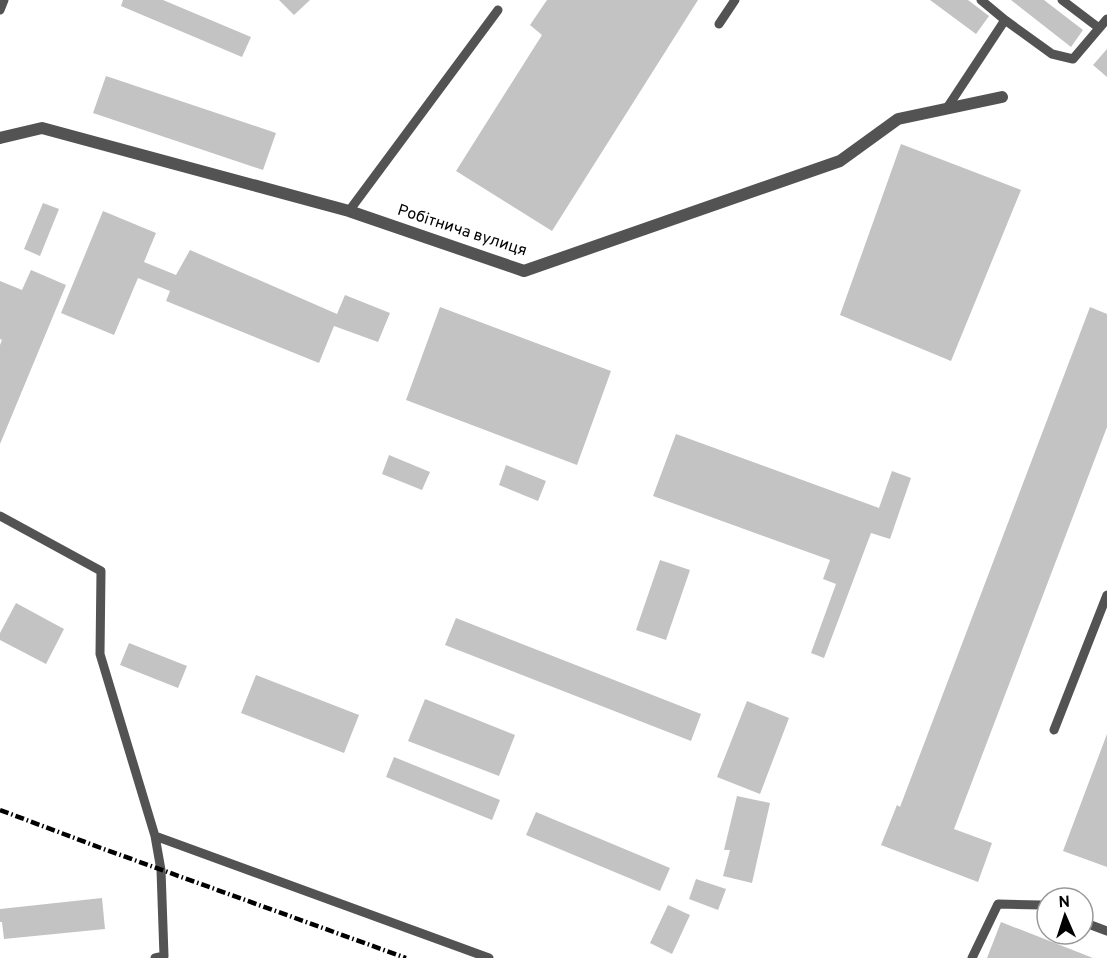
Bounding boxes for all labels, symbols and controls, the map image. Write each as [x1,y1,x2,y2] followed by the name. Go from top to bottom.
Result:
[395,201,529,261] street label: Робітнича вулиця
[1035,886,1095,946] north arrow
[1058,893,1071,913] text: N

